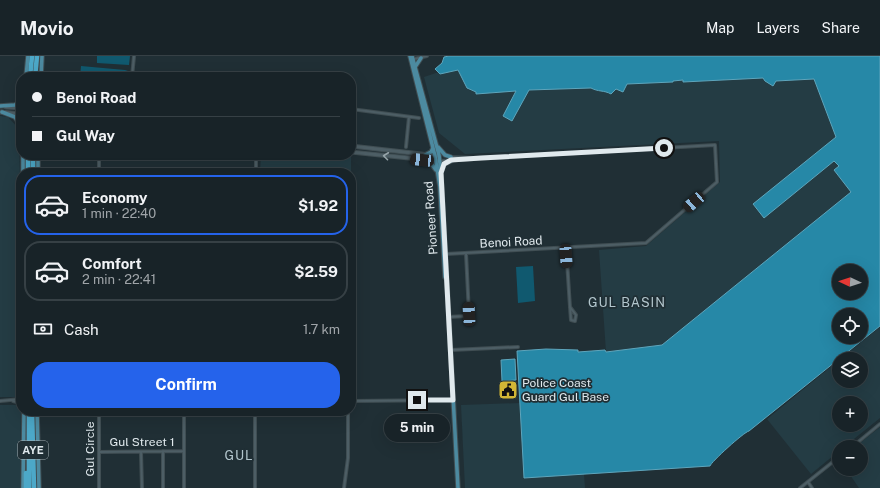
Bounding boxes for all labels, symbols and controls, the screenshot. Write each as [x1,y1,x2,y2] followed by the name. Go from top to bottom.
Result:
[20,17,74,39] text: Movio
[706,20,734,36] text: Map
[756,20,800,36] text: Layers
[822,20,860,36] text: Share
[56,89,136,106] text: Benoi Road
[56,127,115,144] text: Gul Way
[655,139,673,157] route start
[383,152,389,161] one-way arrow
[409,153,435,167] car
[421,181,441,255] street label: Pioneer Road
[34,187,70,223] icon: car
[82,189,147,206] text: Economy
[681,190,707,214] car
[298,197,338,214] text: $1.92
[82,206,156,221] text: 1 min · 22:40
[479,233,543,251] street label: Benoi Road
[559,244,573,268] car
[34,253,70,289] icon: car
[82,255,142,272] text: Comfort
[294,263,338,280] text: $2.59
[832,264,868,300] north arrow
[832,264,868,476] map controls
[82,272,156,287] text: 2 min · 22:41
[588,295,666,310] district label: GUL BASIN
[462,302,476,326] car
[832,308,868,344] button: locate
[32,318,54,340] icon: cash
[64,321,99,338] text: Cash
[303,322,340,337] text: 1.7 km
[832,352,868,388] button: layers
[32,362,340,408] button: Confirm
[522,376,609,404] place label: Police Coast Guard Gul Base
[497,379,519,401] public building icon: Police Coast Guard Gul Base
[408,391,426,409] route end
[832,396,868,432] button: +
[384,414,450,442] callout: 5 min
[400,420,434,435] text: 5 min
[83,421,97,476] street label: Gul Circle
[109,435,175,449] street label: Gul Street 1
[832,440,868,476] button: −
[18,441,48,459] road number: AYE
[224,448,254,463] district label: GUL

